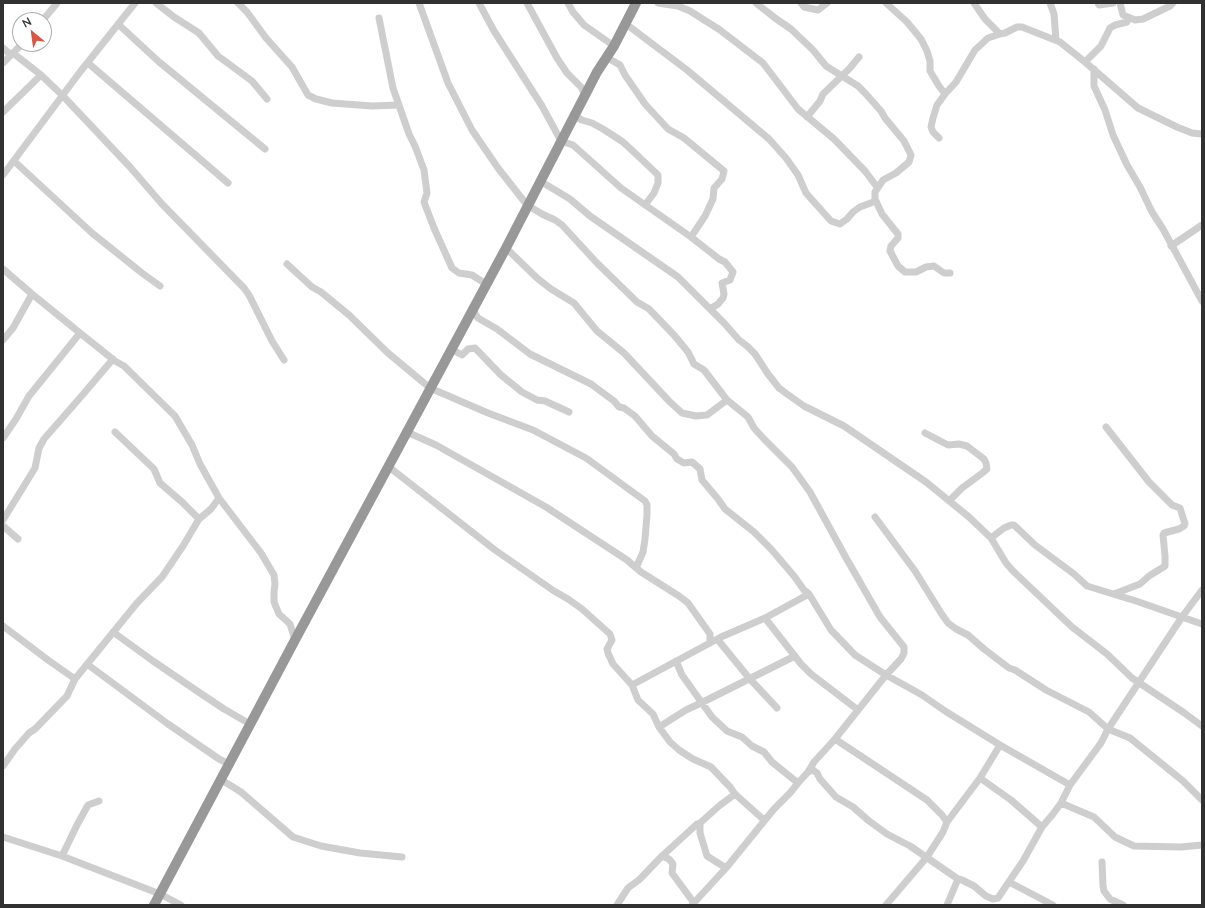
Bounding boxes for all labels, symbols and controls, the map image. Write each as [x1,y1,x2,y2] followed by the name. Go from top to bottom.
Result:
[12,12,52,52] north arrow
[20,14,33,30] text: N

